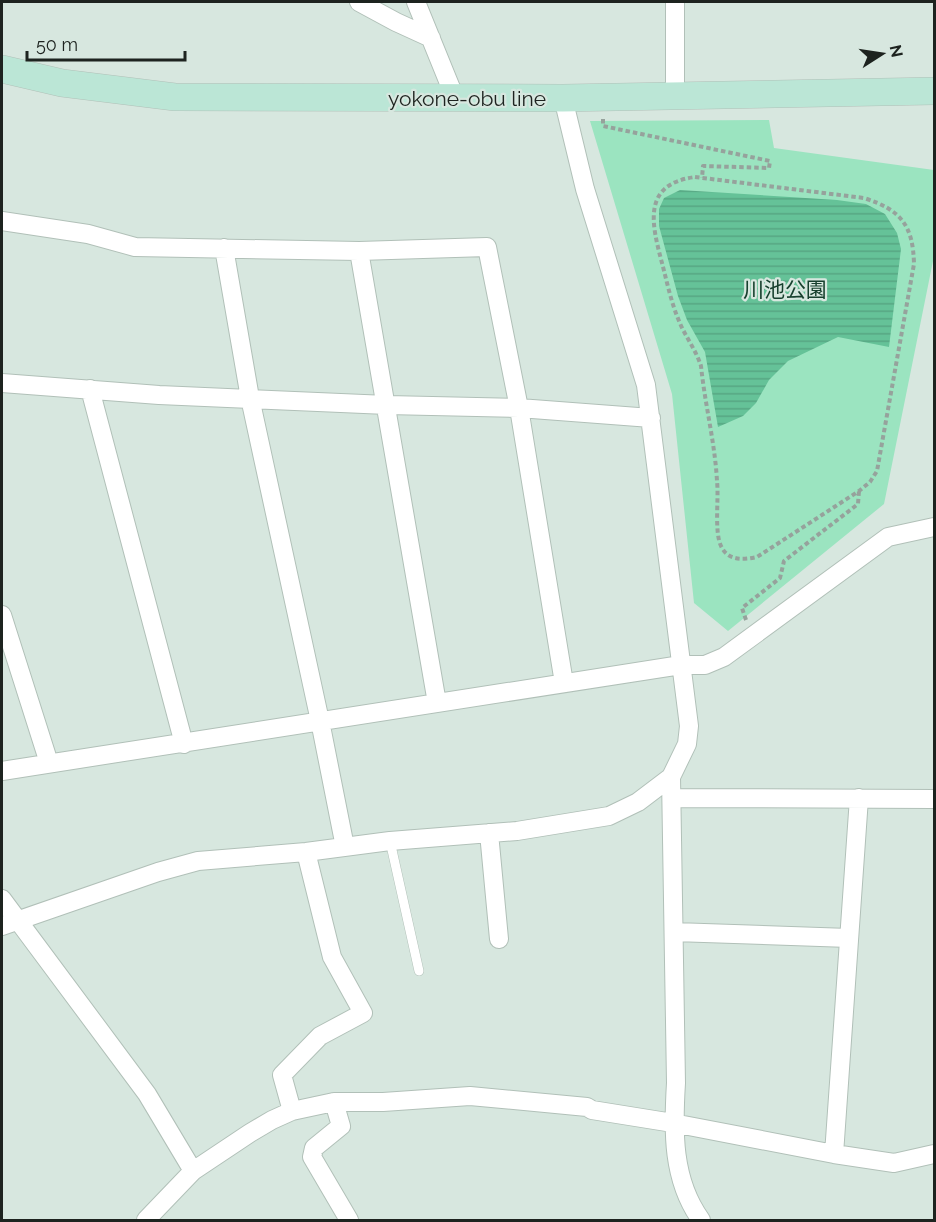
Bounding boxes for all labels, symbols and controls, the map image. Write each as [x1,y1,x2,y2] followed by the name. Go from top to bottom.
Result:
[27,24,184,62] scale bar
[852,24,912,84] north arrow
[36,34,78,55] text: 50 m
[886,43,907,59] text: N
[388,86,546,111] street label: yokone-obu line
[743,277,827,302] park label: 川池公園

